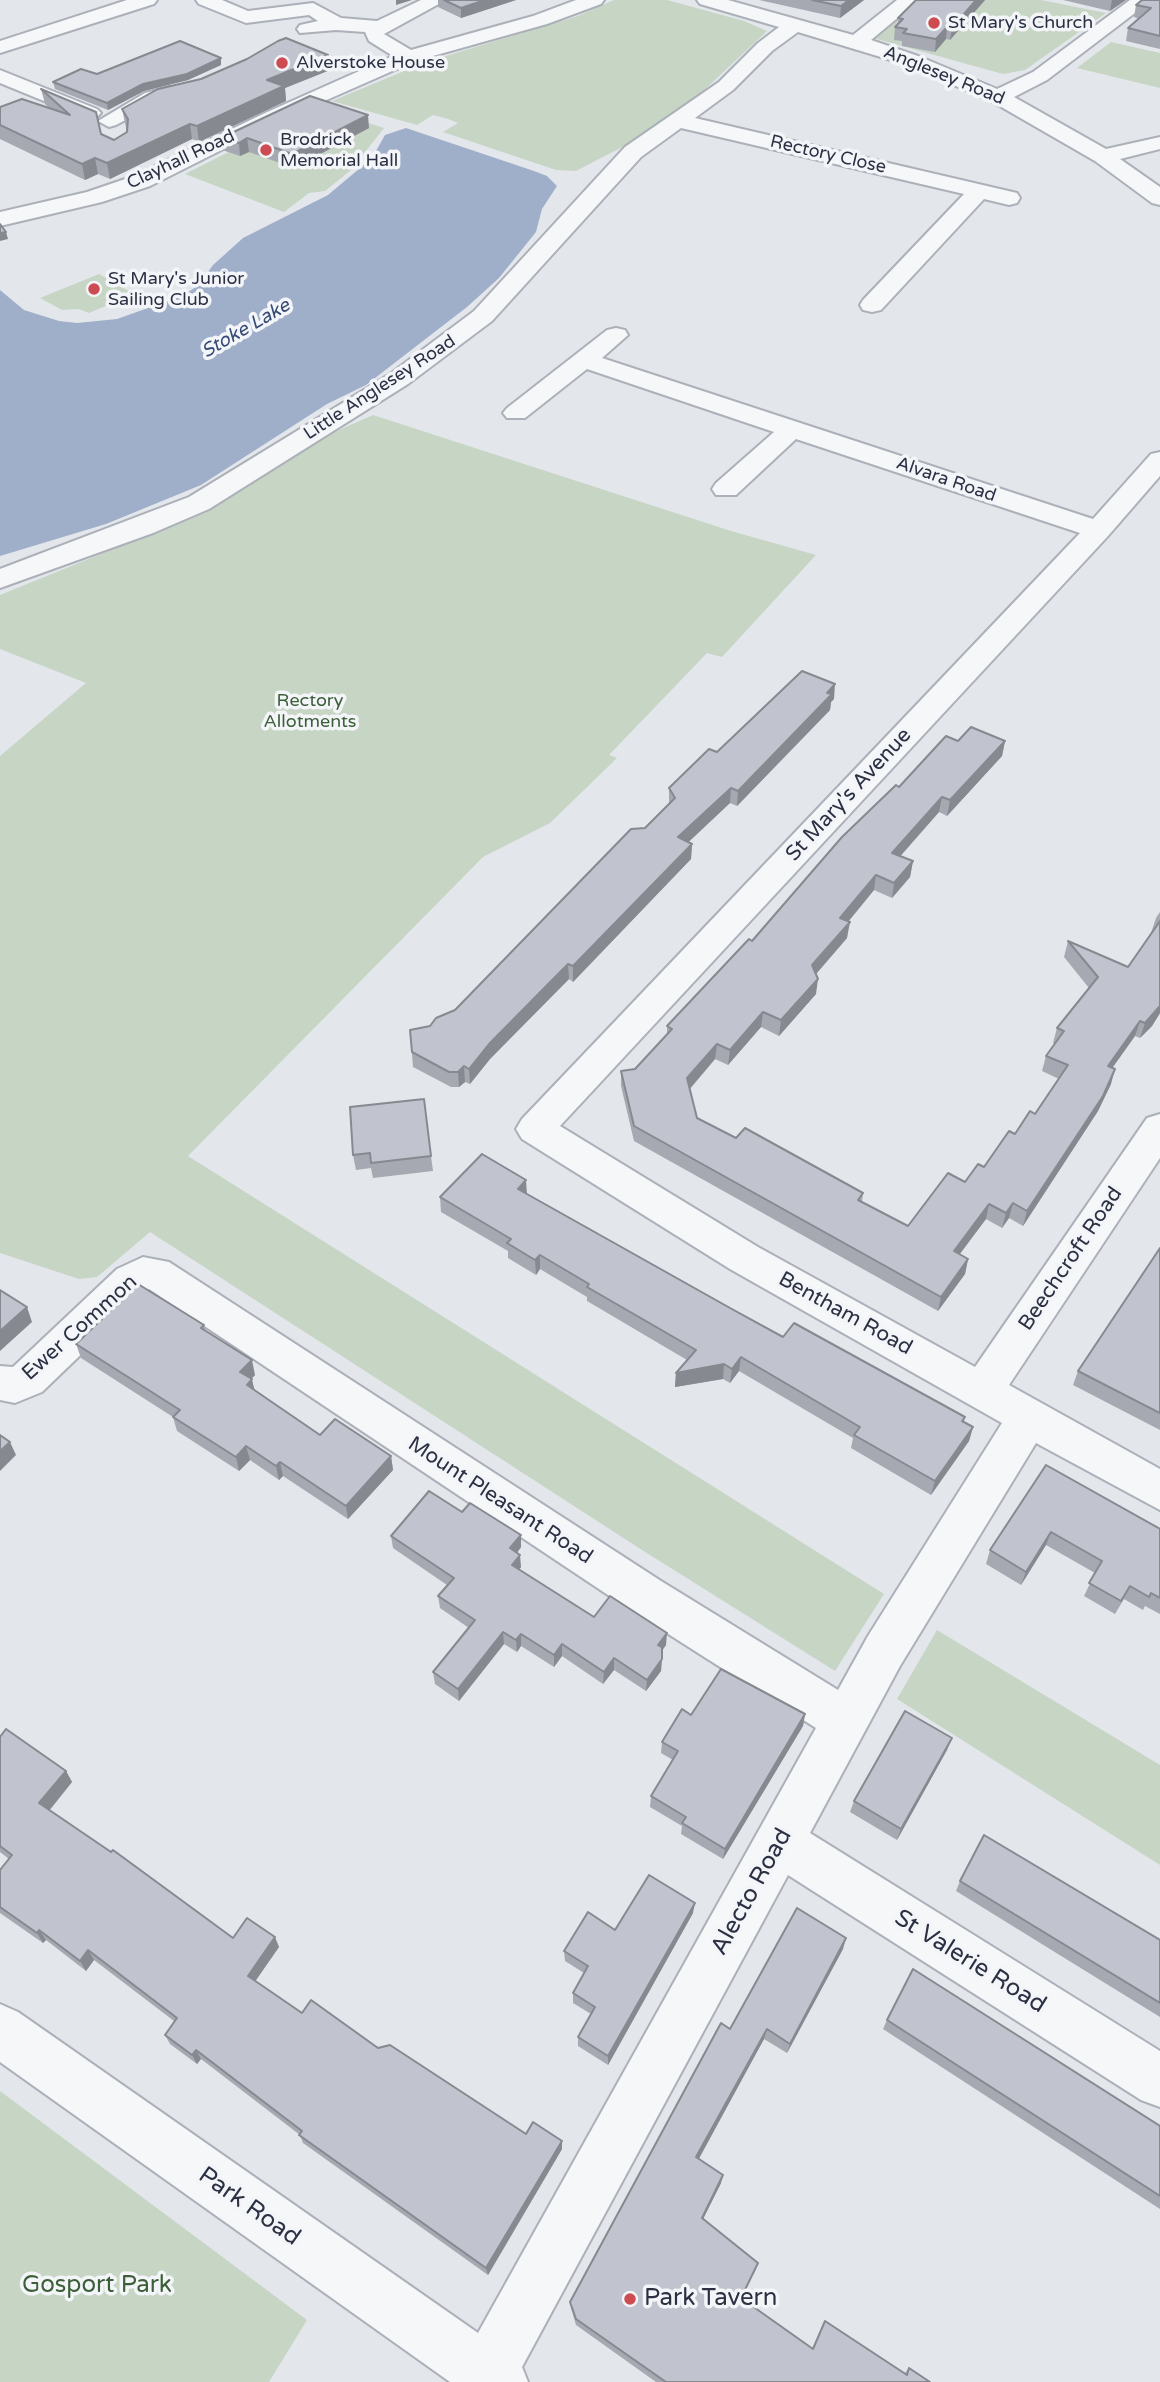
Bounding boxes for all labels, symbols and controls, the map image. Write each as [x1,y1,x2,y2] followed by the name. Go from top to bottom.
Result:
[948,12,1093,34] place label: St Mary's Church
[926,15,942,31] marker: St Mary's Church
[880,42,1008,110] street label: Anglesey Road
[296,52,445,74] place label: Alverstoke House
[274,55,290,71] marker: Alverstoke House
[124,126,238,194] street label: Clayhall Road
[280,129,398,172] place label: Brodrick Memorial Hall
[768,131,888,179] street label: Rectory Close
[258,142,274,158] marker: Brodrick Memorial Hall
[108,268,244,310] place label: St Mary's Junior Sailing Club
[86,281,102,297] marker: St Mary's Junior Sailing Club
[198,295,294,363] water label: Stoke Lake
[300,331,460,445] street label: Little Anglesey Road
[893,453,999,507] street label: Alvara Road
[263,690,357,732] park label: Rectory Allotments
[781,723,917,867] street label: St Mary's Avenue
[1014,1182,1128,1336] street label: Beechcroft Road
[774,1267,916,1361] street label: Bentham Road
[17,1270,143,1386] street label: Ewer Common
[403,1432,597,1570] street label: Mount Pleasant Road
[705,1824,799,1960] street label: Alecto Road
[889,1904,1051,2020] street label: St Valerie Road
[192,2161,306,2253] street label: Park Road
[22,2272,172,2300] park label: Gosport Park
[644,2285,777,2313] place label: Park Tavern
[622,2291,638,2307] marker: Park Tavern

